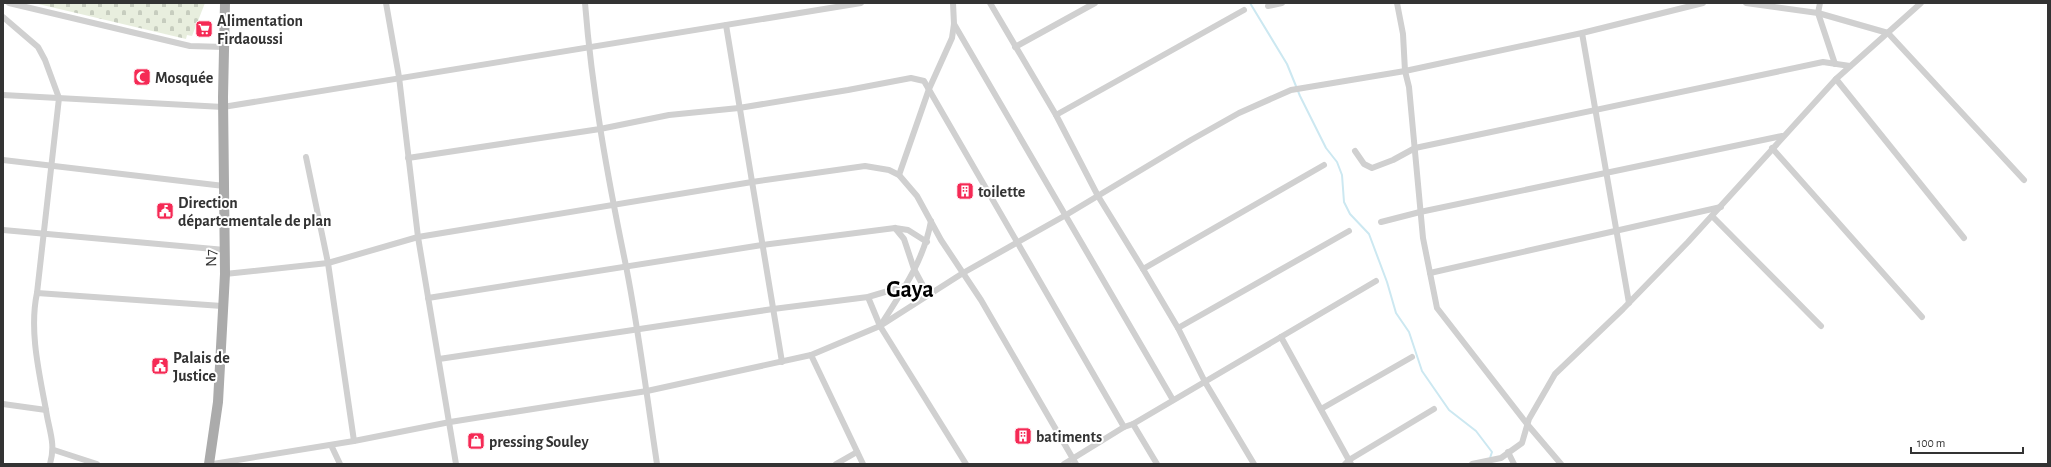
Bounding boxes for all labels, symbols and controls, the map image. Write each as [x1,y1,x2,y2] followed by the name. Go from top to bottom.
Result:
[217,13,303,47] place label: Alimentation Firdaoussi
[194,19,214,39] supermarket icon: Alimentation Firdaoussi
[132,67,152,87] mosque icon: Mosquée
[155,70,214,86] place label: Mosquée
[955,181,975,201] building icon: toilette
[978,184,1026,200] place label: toilette
[178,195,332,229] place label: Direction départementale de plan
[155,201,175,221] public building icon: Direction départementale de plan
[203,249,219,267] street label: N7
[886,278,934,302] district label: Gaya
[173,350,230,384] place label: Palais de Justice
[150,356,170,376] public building icon: Palais de Justice
[1013,426,1033,446] building icon: batiments
[1036,429,1102,445] place label: batiments
[1911,429,2023,455] scale bar
[466,431,486,451] shop icon: pressing Souley
[489,434,589,451] place label: pressing Souley
[1917,437,1945,449] text: 100 m

